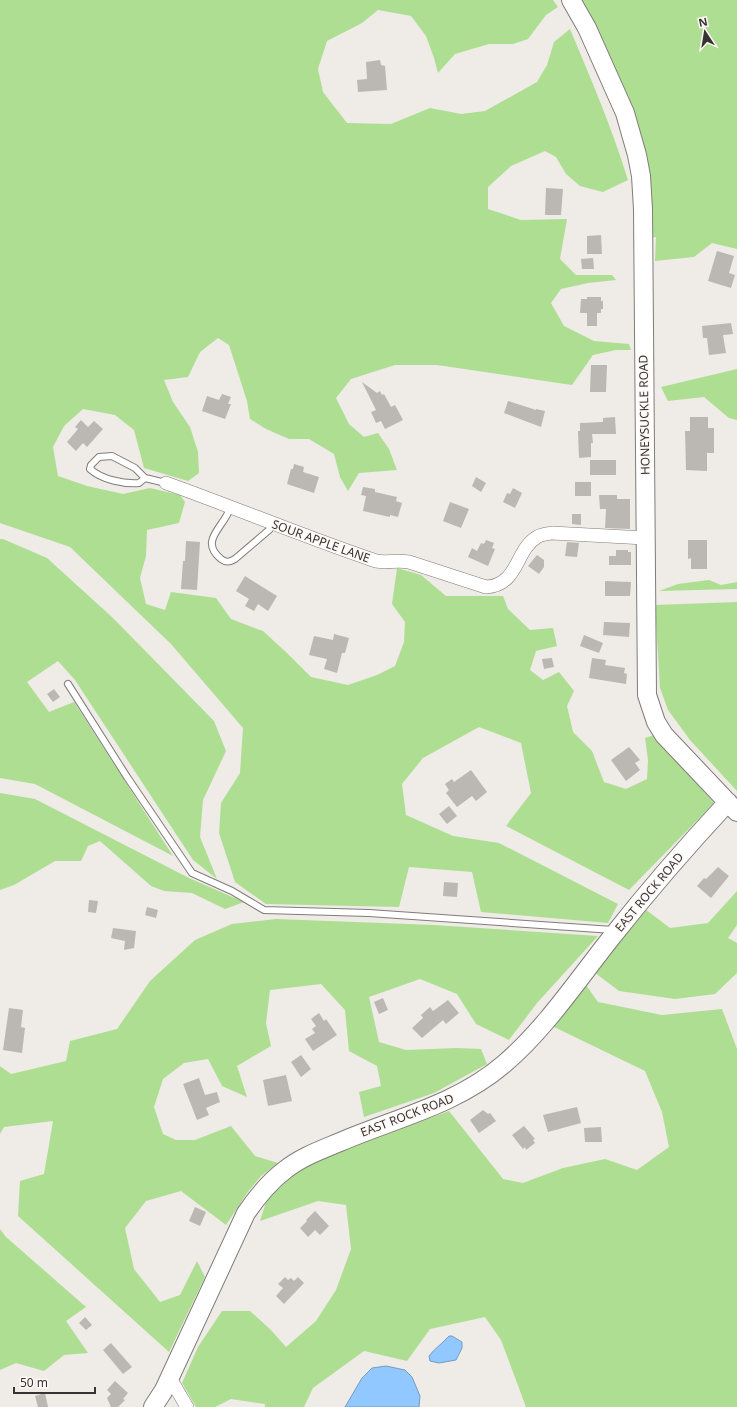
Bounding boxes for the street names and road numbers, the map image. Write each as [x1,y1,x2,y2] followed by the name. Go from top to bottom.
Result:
[634,354,654,475] street label: HONEYSUCKLE ROAD
[270,515,372,567] street label: SOUR APPLE LANE
[611,849,687,935] street label: EAST ROCK ROAD
[358,1089,456,1141] street label: EAST ROCK ROAD

